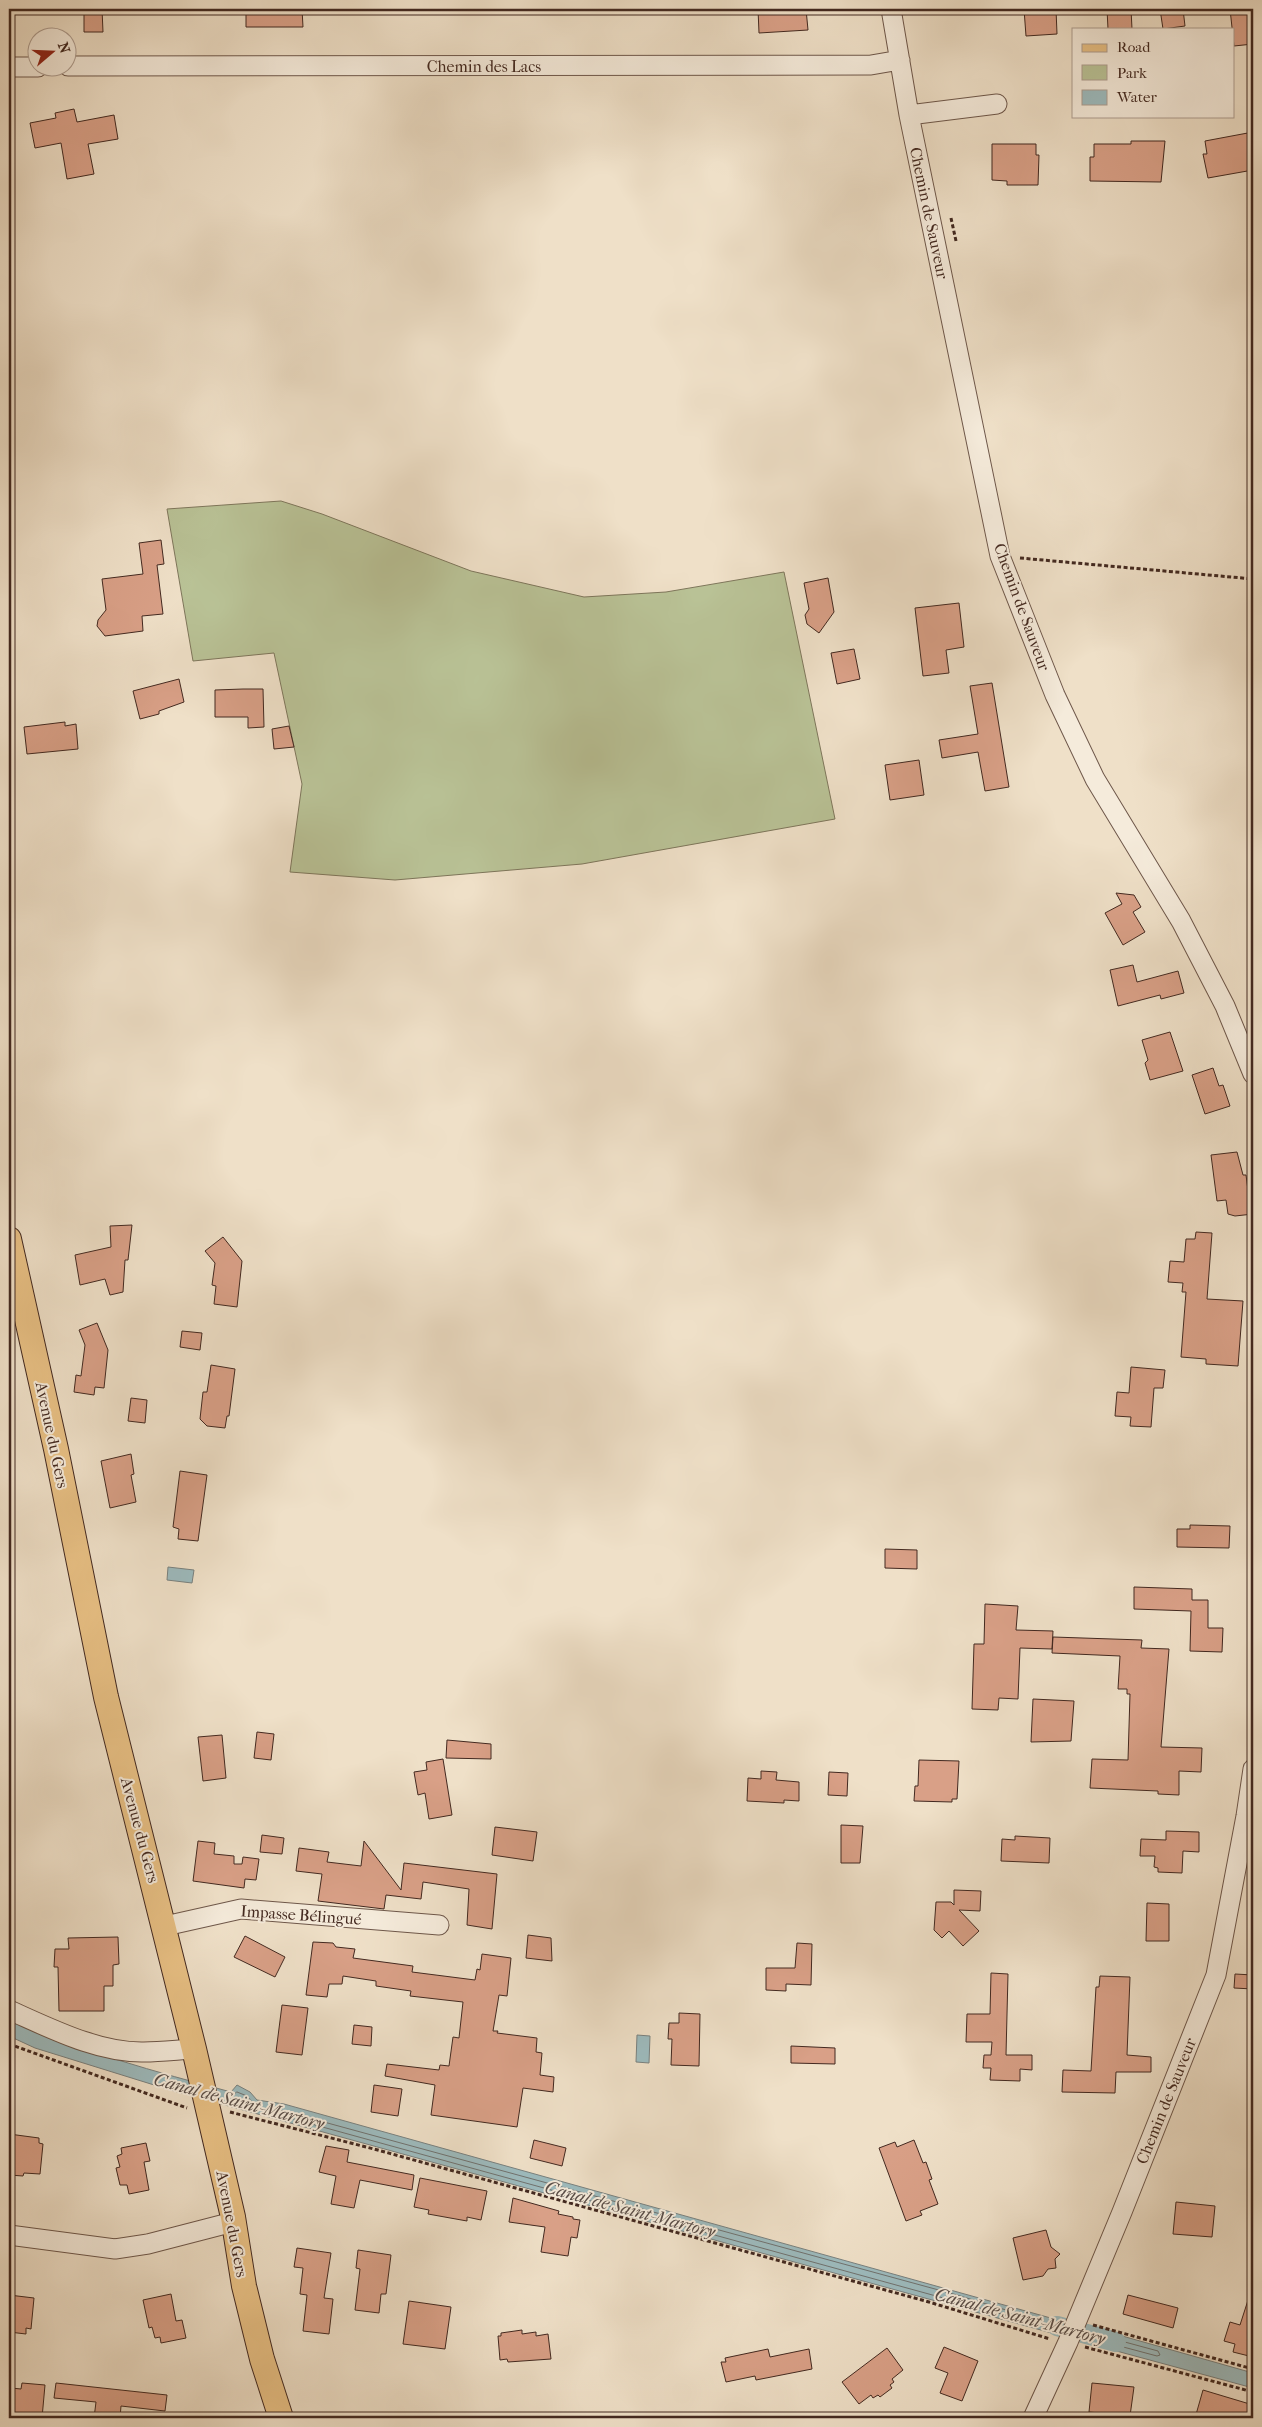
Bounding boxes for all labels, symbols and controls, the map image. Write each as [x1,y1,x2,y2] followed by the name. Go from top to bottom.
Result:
[28,28,78,78] north arrow
[1072,28,1234,118] legend
[1117,38,1151,56] text: Road
[54,40,74,56] text: N
[427,57,541,76] street label: Chemin des Lacs
[1117,64,1147,82] text: Park
[1116,88,1157,106] text: Water
[906,145,952,281] street label: Chemin de Sauveur
[990,541,1054,674] street label: Chemin de Sauveur
[31,1379,73,1490] street label: Avenue du Gers
[117,1774,163,1885] street label: Avenue du Gers
[240,1901,362,1929] street label: Impasse Bélingué
[1132,2035,1200,2167] street label: Chemin de Sauveur
[151,2069,327,2135] water label: Canal de Saint-Martory
[212,2168,252,2279] street label: Avenue du Gers
[542,2177,718,2243] water label: Canal de Saint-Martory
[932,2284,1108,2350] water label: Canal de Saint-Martory

